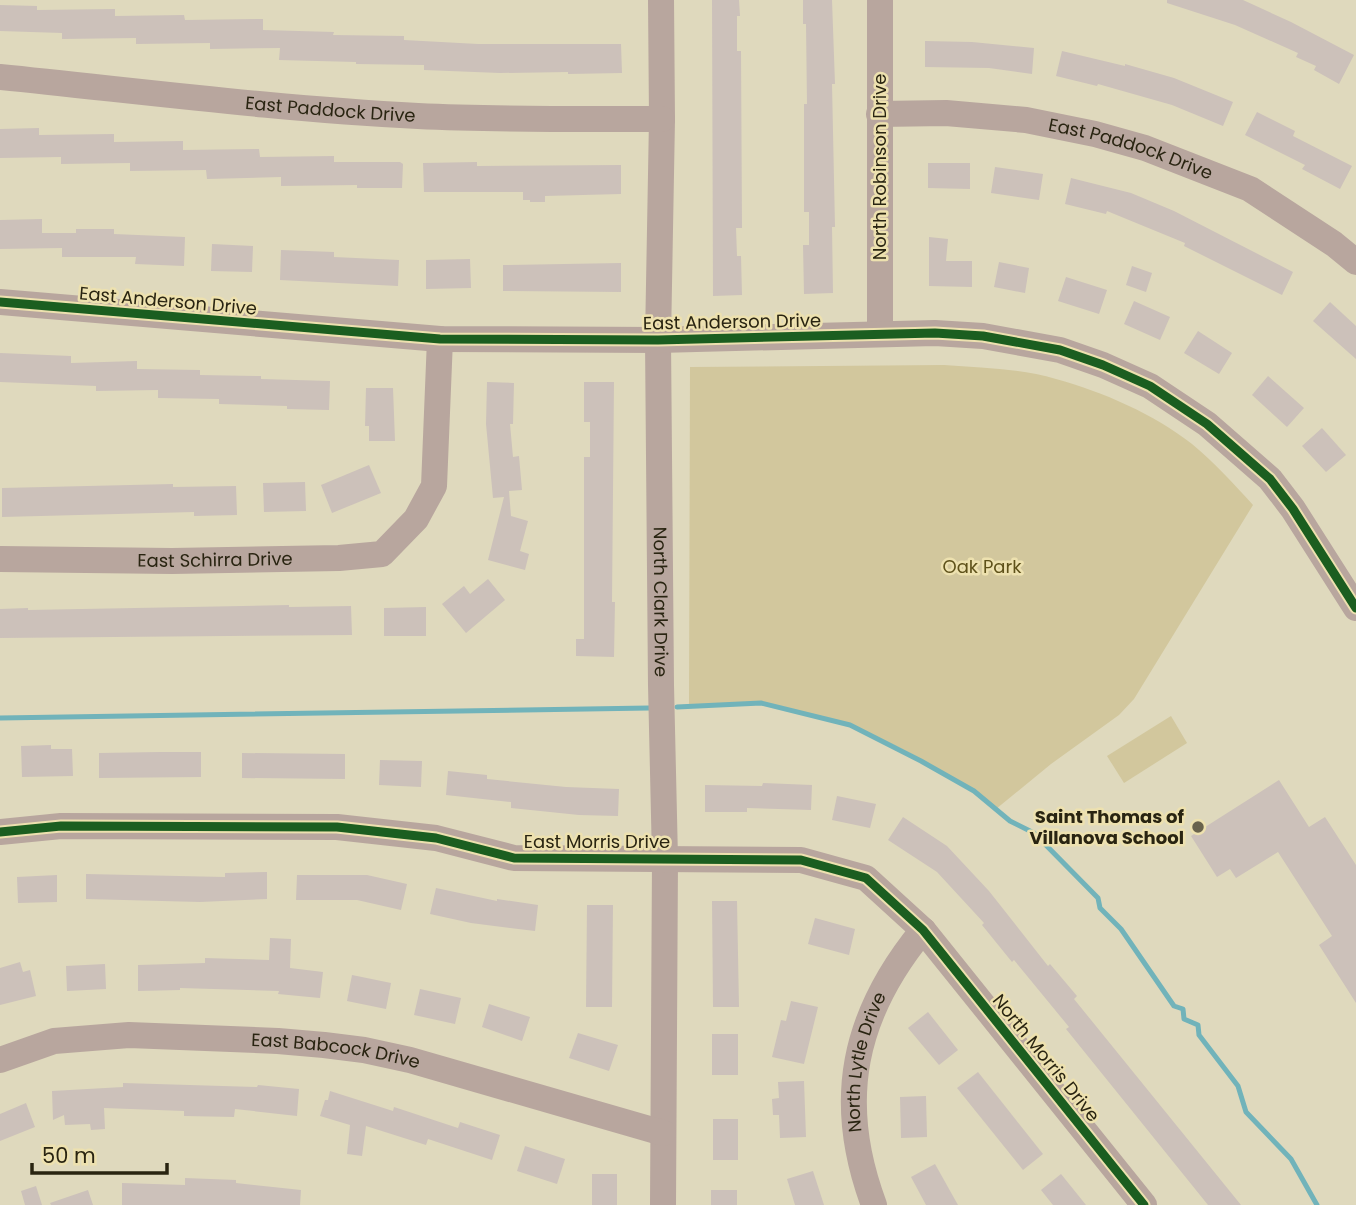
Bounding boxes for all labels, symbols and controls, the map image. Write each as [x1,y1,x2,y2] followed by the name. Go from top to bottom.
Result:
[867,74,892,260] street label: North Robinson Drive
[244,90,416,128] street label: East Paddock Drive
[1046,112,1217,185] street label: East Paddock Drive
[78,280,258,321] street label: East Anderson Drive
[643,307,821,336] street label: East Anderson Drive
[648,527,674,677] street label: North Clark Drive
[137,546,293,573] street label: East Schirra Drive
[943,554,1022,579] park label: Oak Park
[1029,804,1185,850] place label: Saint Thomas of Villanova School
[1190,819,1206,835] marker: Saint Thomas of Villanova School
[524,829,670,854] street label: East Morris Drive
[841,987,892,1134] street label: North Lytle Drive
[987,988,1106,1127] street label: North Morris Drive
[251,1027,423,1074] street label: East Babcock Drive
[32,1132,166,1176] scale bar
[42,1141,96,1170] text: 50 m

